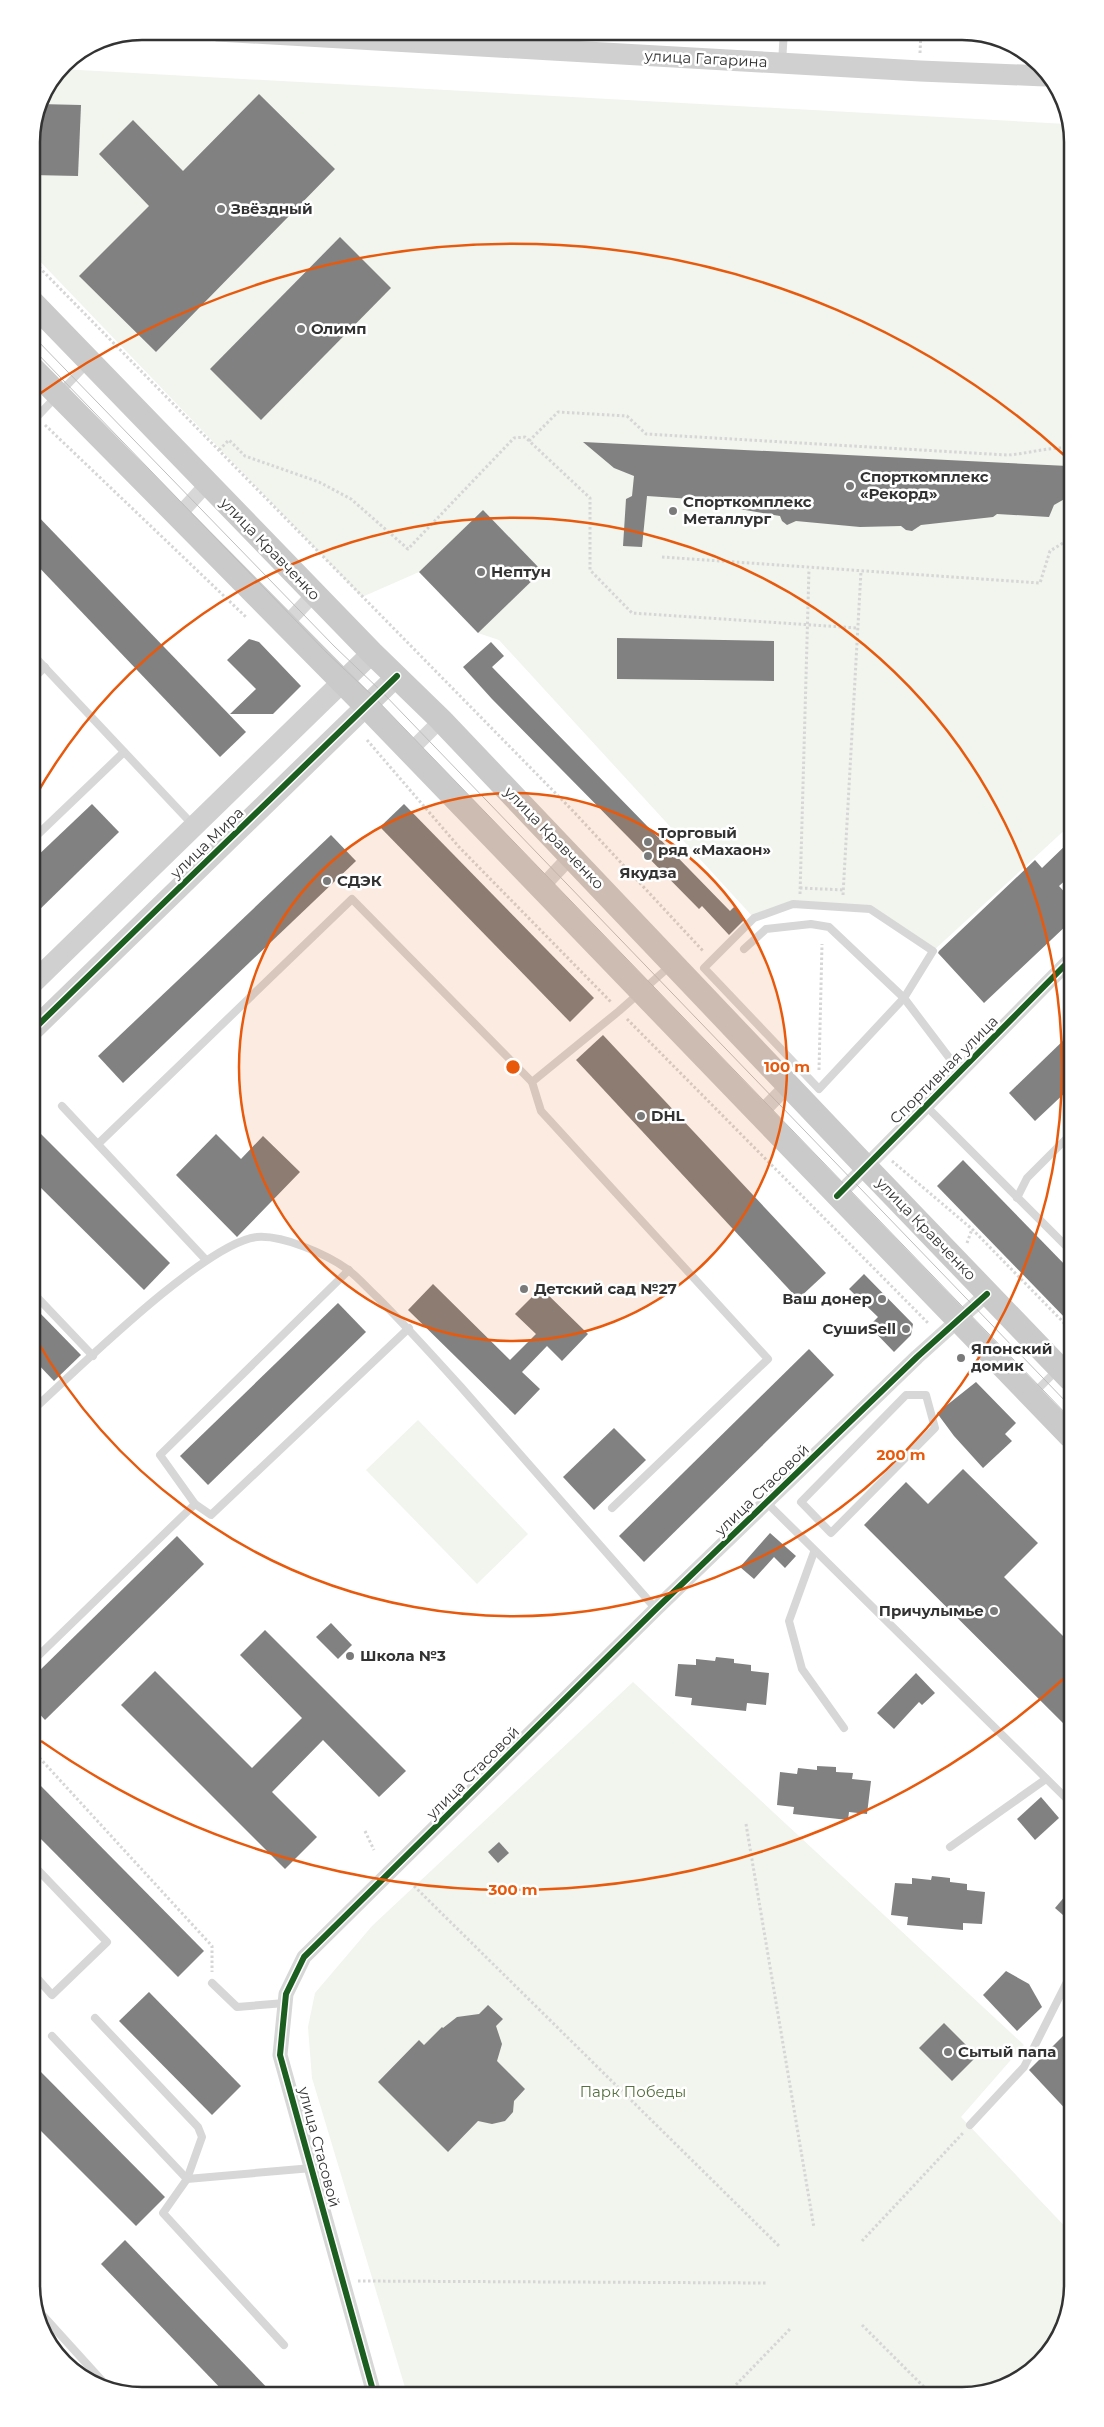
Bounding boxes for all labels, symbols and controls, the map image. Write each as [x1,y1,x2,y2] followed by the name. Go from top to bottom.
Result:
[643,46,768,71] street label: улица Гагарина
[230,199,313,218] place label: Звёздный
[215,203,227,215] marker: Звёздный
[311,319,367,338] place label: Олимп
[295,323,307,335] marker: Олимп
[860,467,989,503] place label: Спорткомплекс «Рекорд»
[844,480,856,492] marker: Спорткомплекс «Рекорд»
[683,492,812,528] place label: Спорткомплекс Металлург
[216,493,324,604] street label: улица Кравченко
[667,505,679,517] marker: Спорткомплекс Металлург
[491,562,551,581] place label: Нептун
[475,566,487,578] marker: Нептун
[500,782,608,893] street label: улица Кравченко
[165,803,247,883] street label: улица Мира
[658,823,771,859] place label: Торговый ряд «Махаон»
[642,836,654,848] marker: Торговый ряд «Махаон»
[642,850,654,862] marker: Якудза
[620,863,677,882] place label: Якудза
[337,871,382,890] place label: СДЭК
[321,875,333,887] marker: СДЭК
[885,1011,1002,1128] street label: Спортивная улица
[764,1057,810,1076] text: 100 m
[504,1058,522,1076] centre of rings
[651,1106,685,1125] place label: DHL
[635,1110,647,1122] marker: DHL
[872,1173,980,1284] street label: улица Кравченко
[534,1279,677,1298] place label: Детский сад №27
[518,1283,530,1295] marker: Детский сад №27
[782,1289,872,1308] place label: Ваш донер
[876,1293,888,1305] marker: Ваш донер
[823,1319,896,1338] place label: СушиSell
[900,1323,912,1335] marker: СушиSell
[971,1339,1052,1375] place label: Японский домик
[955,1352,967,1364] marker: Японский домик
[710,1440,813,1540] street label: улица Стасовой
[876,1445,926,1464] text: 200 m
[879,1601,984,1620] place label: Причулымье
[988,1605,1000,1617] marker: Причулымье
[360,1646,446,1665] place label: Школа №3
[344,1650,356,1662] marker: Школа №3
[421,1722,523,1824] street label: улица Стасовой
[487,1880,538,1899] text: 300 m
[958,2042,1056,2061] place label: Сытый папа
[942,2046,954,2058] marker: Сытый папа
[580,2082,686,2101] park label: Парк Победы
[294,2084,345,2209] street label: улица Стасовой

